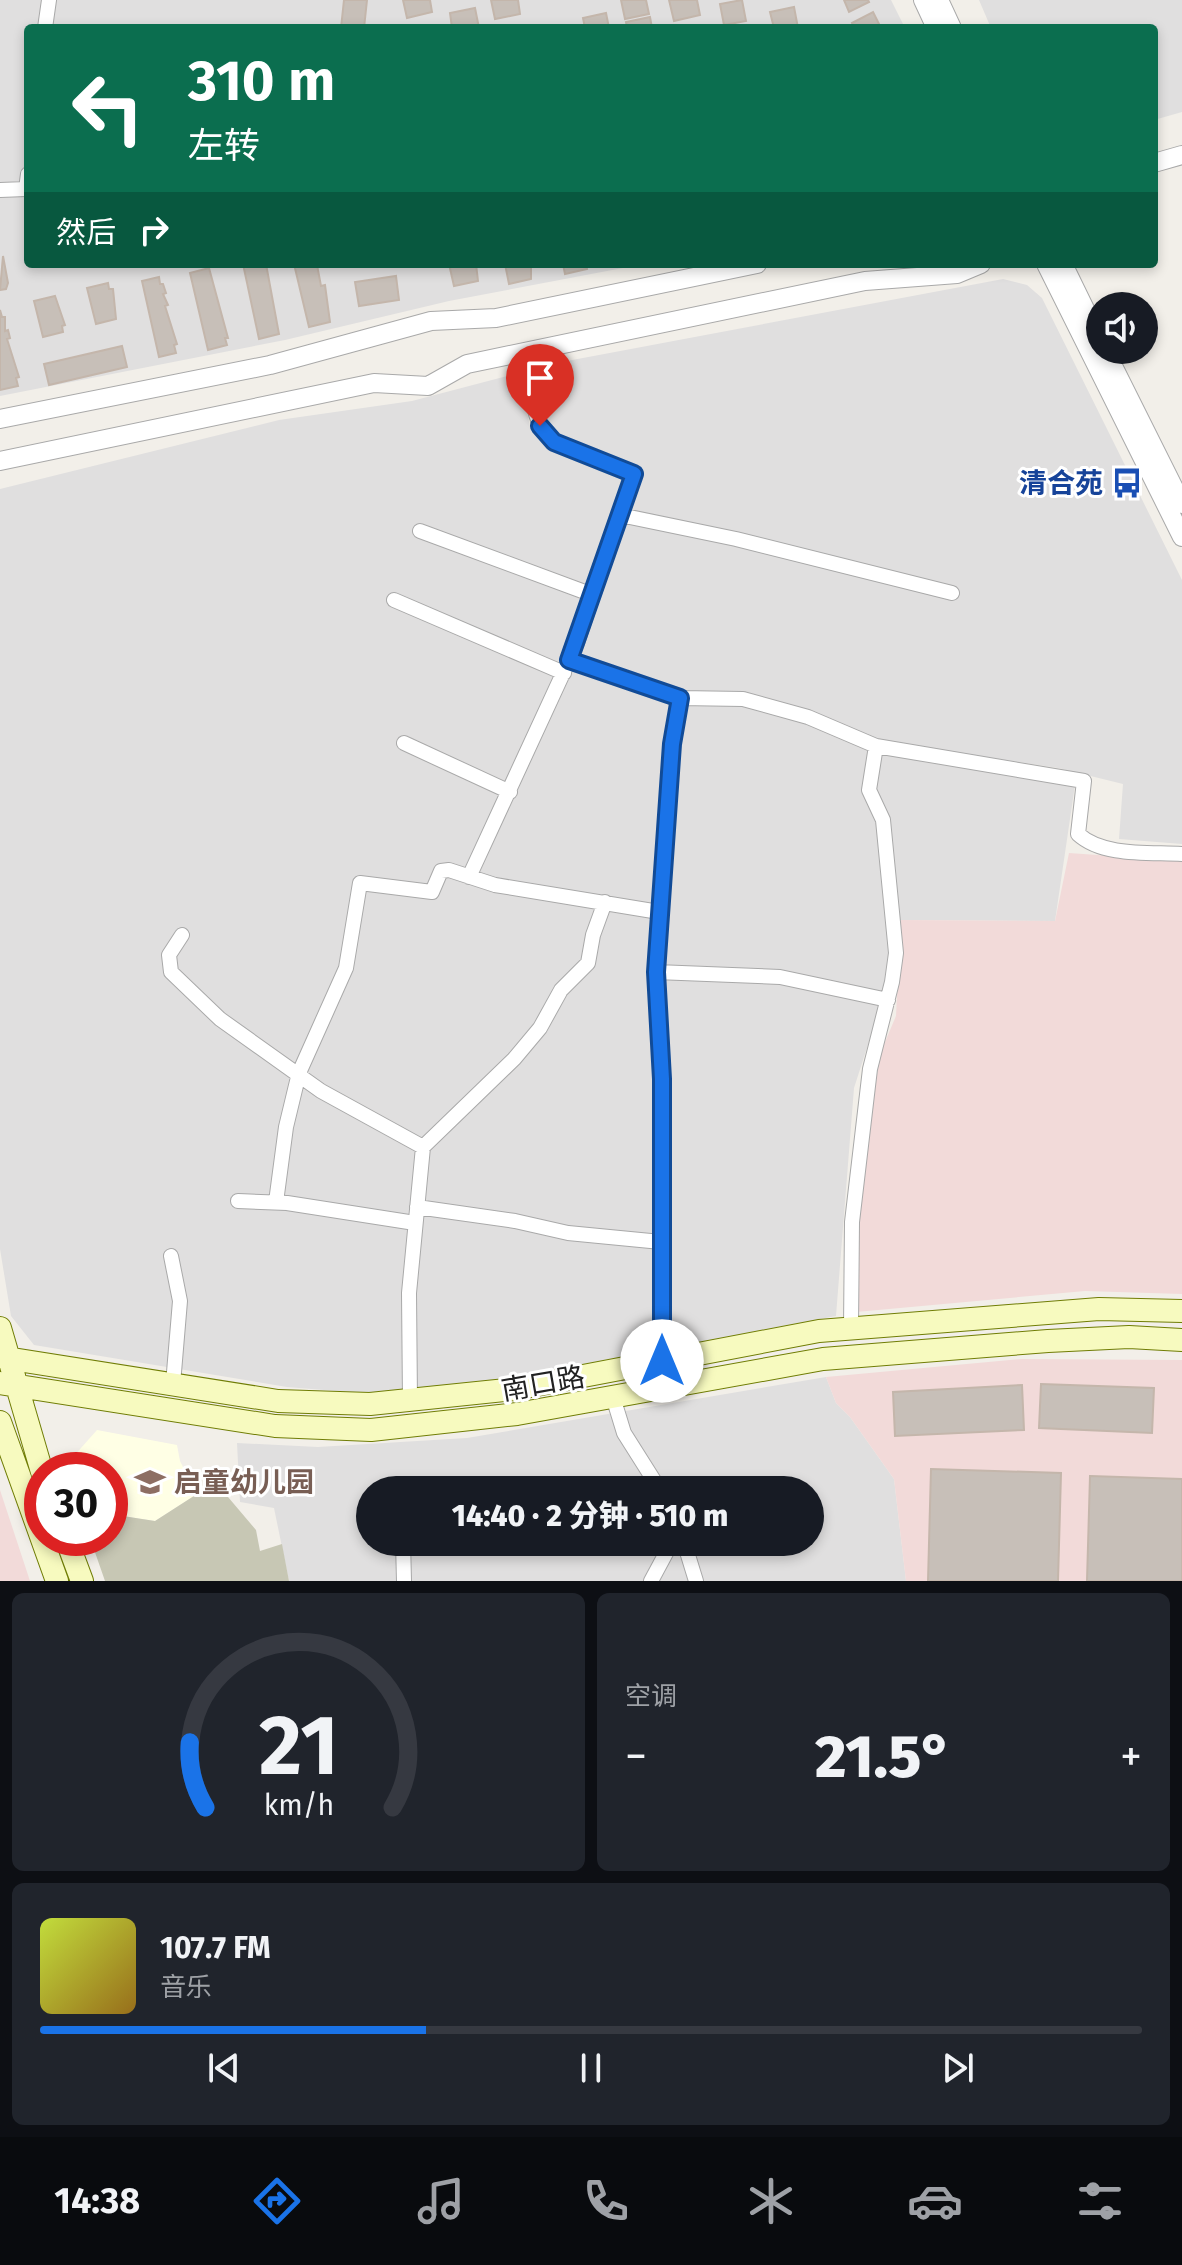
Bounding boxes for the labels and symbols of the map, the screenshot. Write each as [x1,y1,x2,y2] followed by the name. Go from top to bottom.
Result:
[506,344,574,426] pin
[1110,466,1144,500] bus stop icon: 清合苑
[1019,467,1103,500] place label: 清合苑
[620,1319,704,1403] position arrow
[499,1360,587,1407] street label: 南口路
[24,1452,128,1556] speed limit sign: 30
[133,1465,167,1499] school or university icon: 启童幼儿园
[174,1466,314,1499] place label: 启童幼儿园

